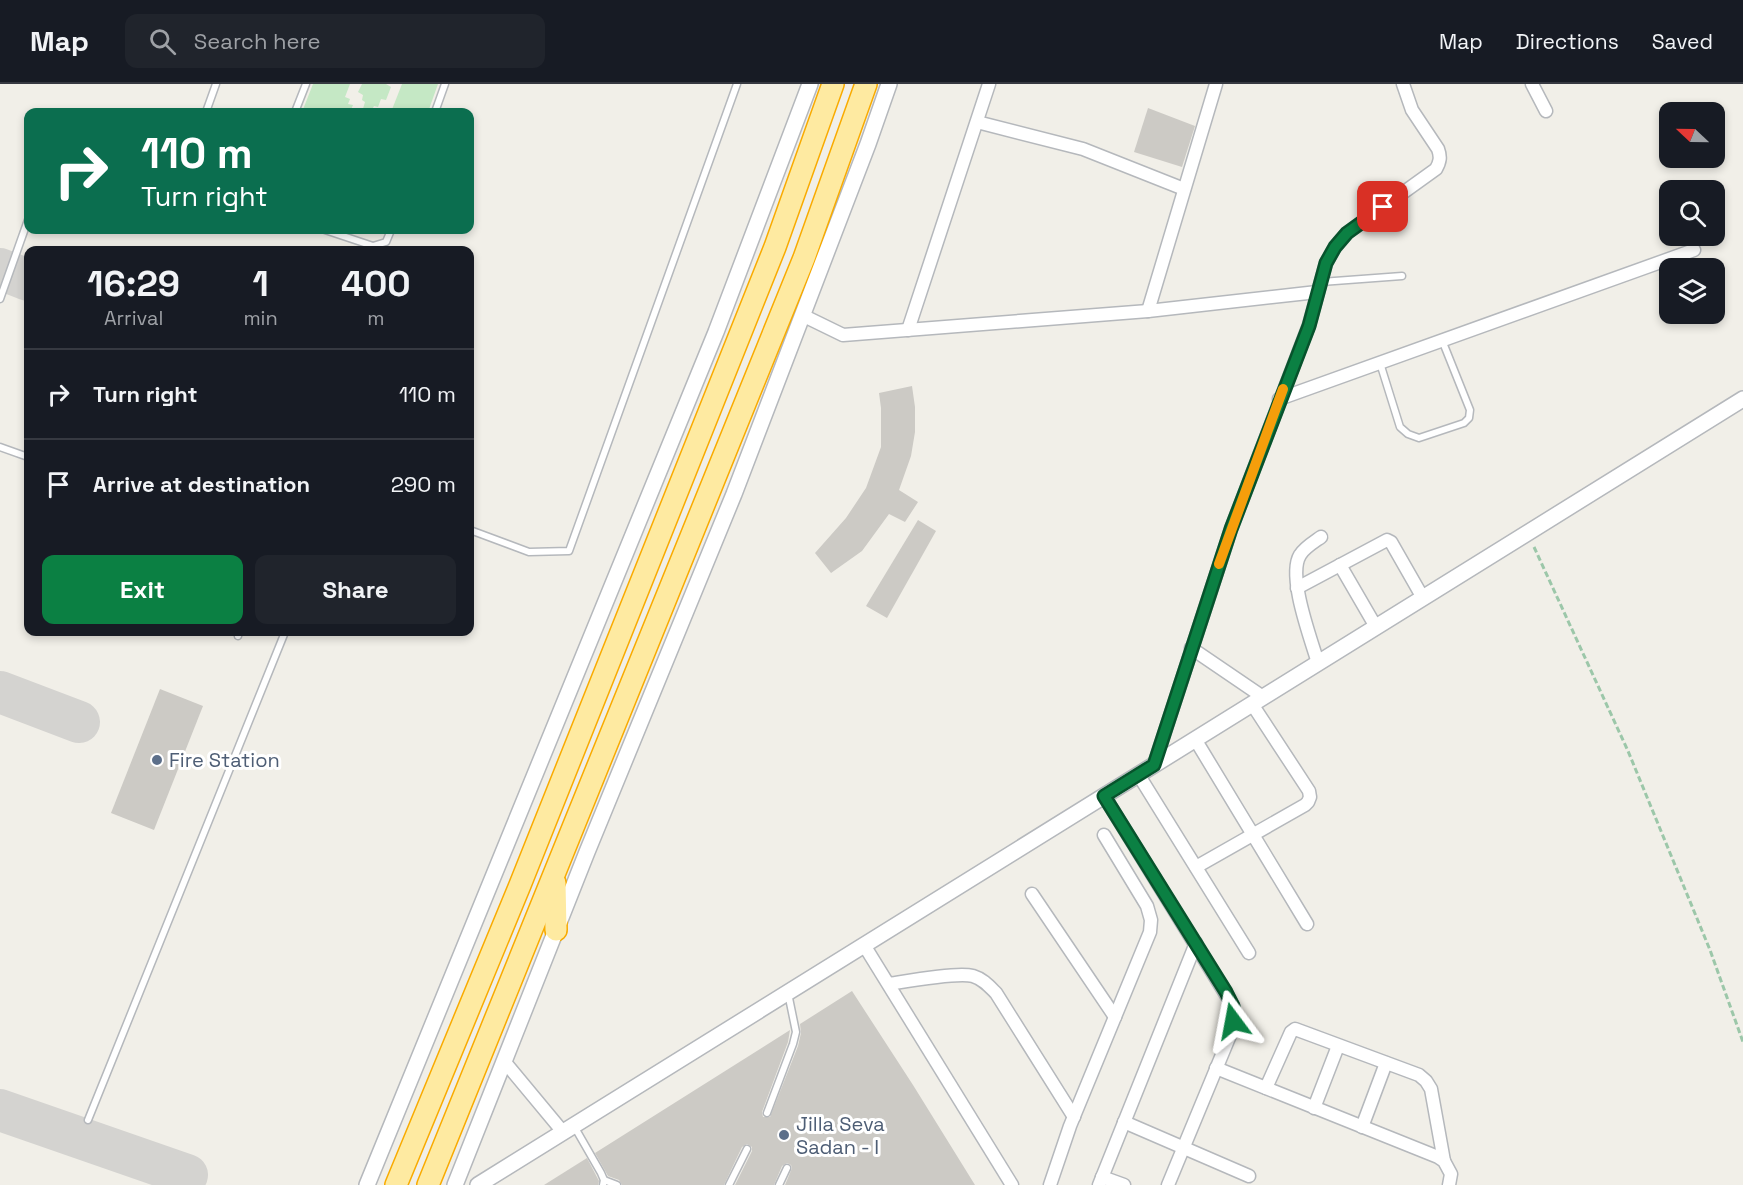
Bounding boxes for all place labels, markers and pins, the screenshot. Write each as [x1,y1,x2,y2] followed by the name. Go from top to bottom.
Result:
[1357,181,1408,232] pin
[169,747,280,773] place label: Fire Station
[150,753,164,767] marker: Fire Station
[796,1111,885,1160] place label: Jilla Seva Sadan - I
[777,1128,791,1142] marker: Jilla Seva Sadan - I

